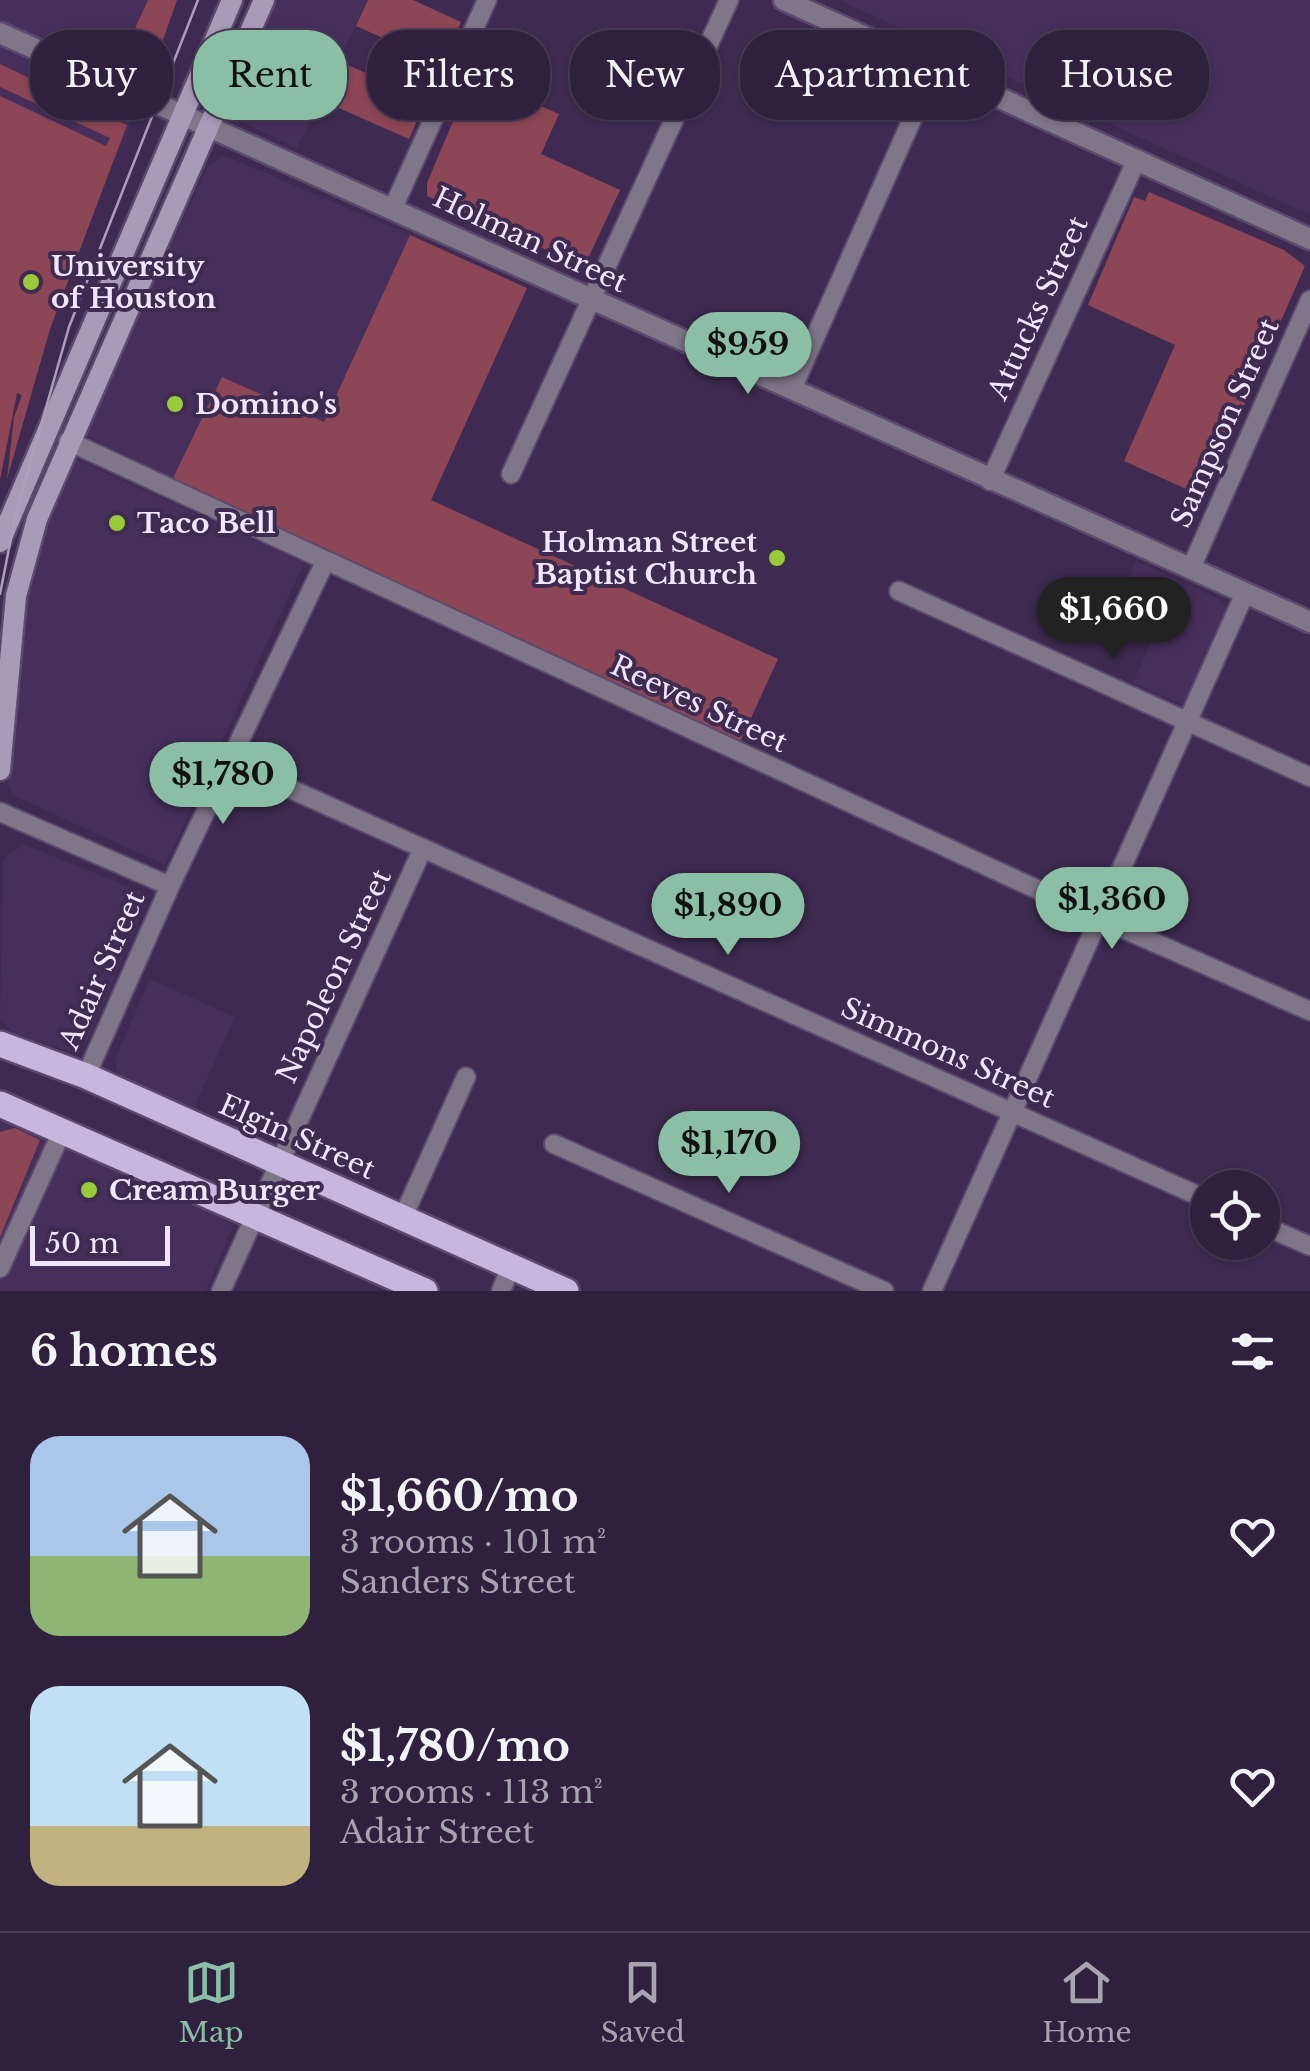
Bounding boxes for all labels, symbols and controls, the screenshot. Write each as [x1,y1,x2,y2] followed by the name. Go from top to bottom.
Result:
[30,30,173,120] chip: Buy
[193,30,347,120] chip: Rent
[367,30,550,120] chip: Filters
[570,30,720,120] chip: New
[740,30,1005,120] chip: Apartment
[1025,30,1209,120] chip: House
[428,180,633,300] street label: Holman Street
[980,210,1096,406] street label: Attucks Street
[51,249,216,316] place label: University of Houston
[20,271,42,293] marker: University of Houston
[689,312,807,397] pin: $959
[1163,313,1287,533] street label: Sampson Street
[707,324,789,364] text: $959
[195,387,337,422] place label: Domino's
[164,393,186,415] marker: Domino's
[137,506,276,541] place label: Taco Bell
[106,512,128,534] marker: Taco Bell
[535,525,757,592] place label: Holman Street Baptist Church
[766,547,788,569] marker: Holman Street Baptist Church
[1033,577,1195,662] pin: $1,660
[1059,589,1169,629] text: $1,660
[605,648,793,760] street label: Reeves Street
[142,742,304,827] pin: $1,780
[171,754,275,794] text: $1,780
[269,863,399,1089] street label: Napoleon Street
[1031,867,1193,952] pin: $1,360
[647,873,809,958] pin: $1,890
[1057,879,1167,919] text: $1,360
[51,885,153,1056] street label: Adair Street
[674,885,783,925] text: $1,890
[836,990,1061,1116] street label: Simmons Street
[213,1087,381,1187] street label: Elgin Street
[648,1111,810,1196] pin: $1,170
[680,1123,778,1163] text: $1,170
[1190,1170,1280,1260] map controls
[1190,1170,1280,1260] button: locate
[109,1173,320,1208] place label: Cream Burger
[78,1179,100,1201] marker: Cream Burger
[30,1221,170,1266] scale bar
[45,1226,119,1261] text: 50 m
[1225,1324,1280,1379] icon: filters
[30,1325,218,1377] text: 6 homes
[340,1470,578,1522] text: $1,660/mo
[110,1476,230,1596] icon: home
[1225,1509,1280,1564] icon: heart
[340,1522,606,1562] text: 3 rooms · 101 m²
[340,1562,576,1602] text: Sanders Street
[340,1720,570,1772] text: $1,780/mo
[110,1726,230,1846] icon: home
[1225,1759,1280,1814] icon: heart
[340,1772,603,1812] text: 3 rooms · 113 m²
[340,1812,534,1852] text: Adair Street
[178,1955,244,2050] tab: Map
[601,1955,685,2050] tab: Saved
[1042,1955,1131,2050] tab: Home

